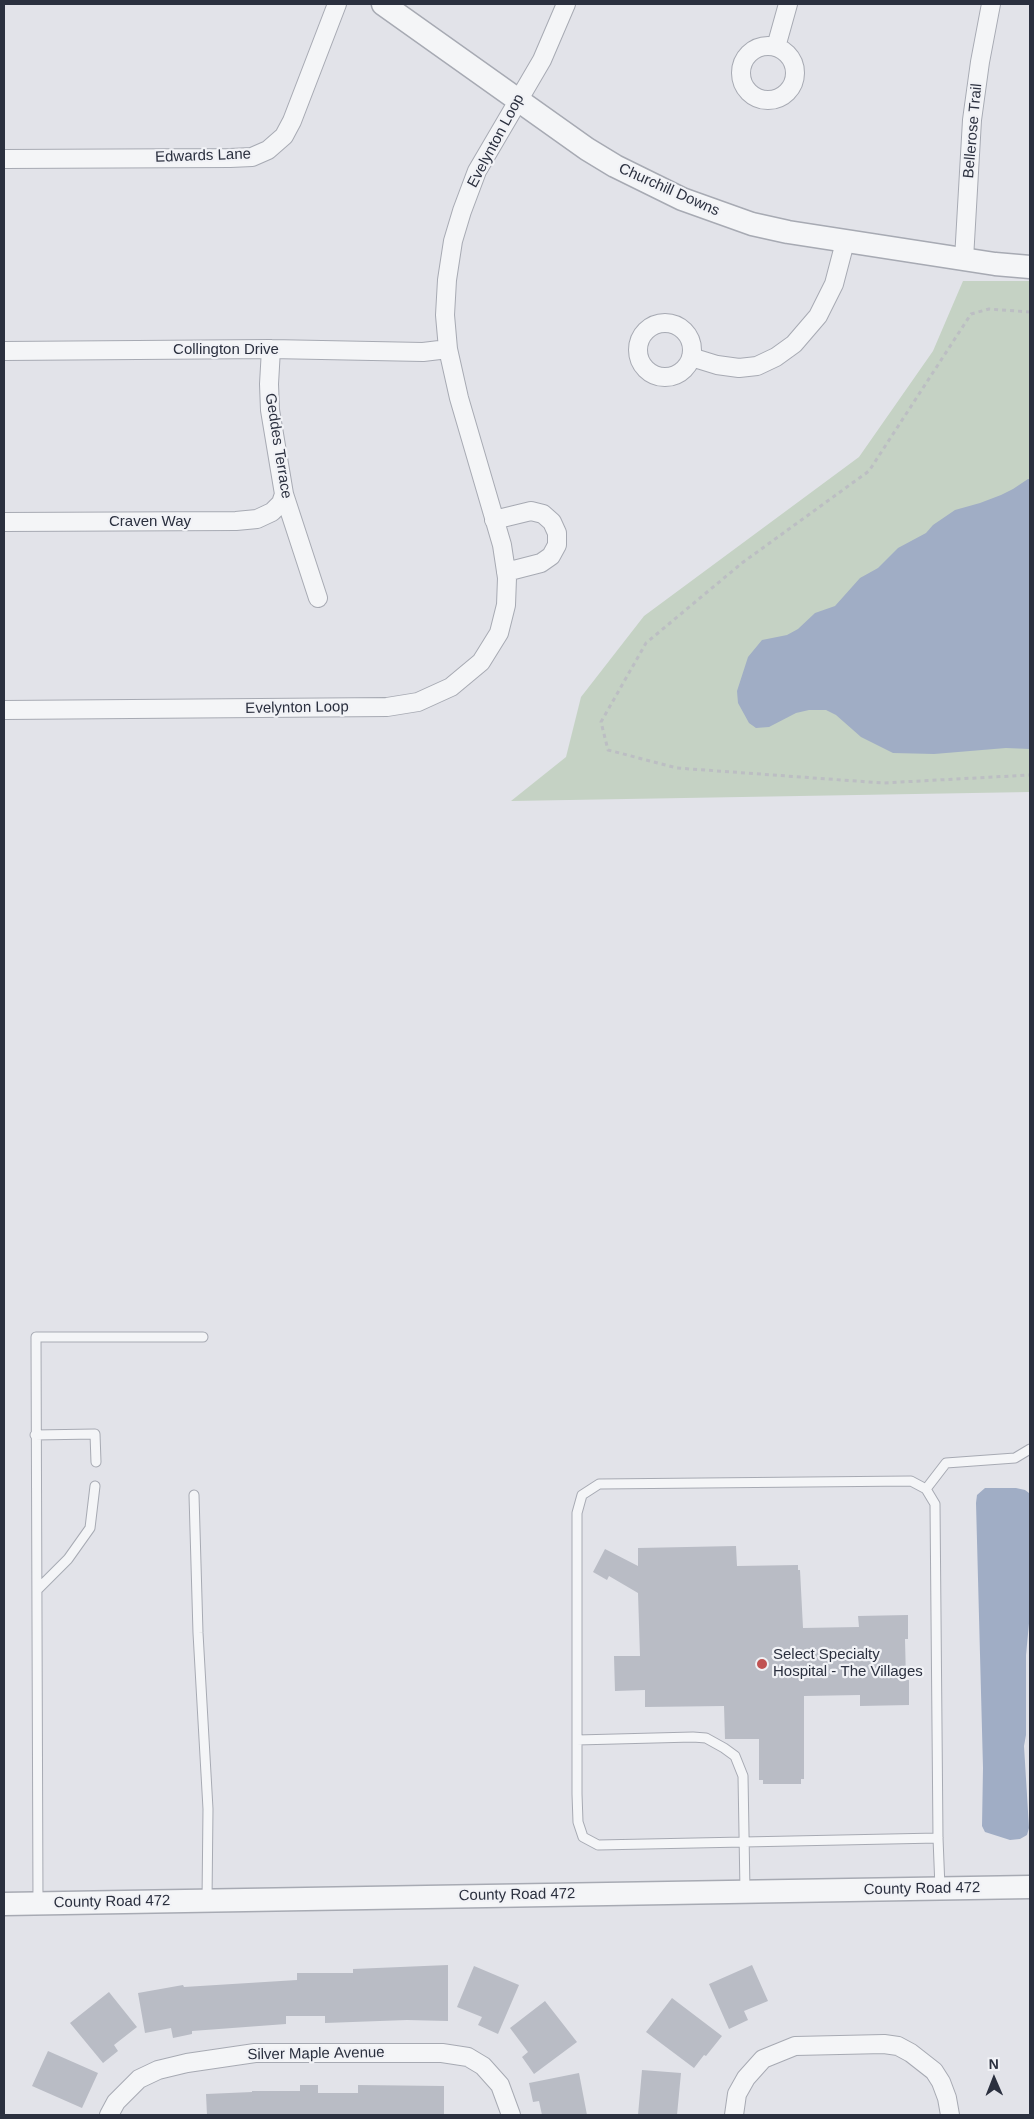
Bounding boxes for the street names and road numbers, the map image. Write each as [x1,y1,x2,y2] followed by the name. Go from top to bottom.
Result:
[960,83,986,179] street label: Bellerose Trail
[464,91,528,191] street label: Evelynton Loop
[155,145,251,167] street label: Edwards Lane
[616,160,722,220] street label: Churchill Downs
[173,341,279,359] street label: Collington Drive
[261,392,295,500] street label: Geddes Terrace
[109,513,191,531] street label: Craven Way
[245,698,349,718] street label: Evelynton Loop
[863,1879,981,1899] street label: County Road 472
[458,1885,576,1905] street label: County Road 472
[53,1892,171,1912] street label: County Road 472
[247,2044,385,2064] street label: Silver Maple Avenue

